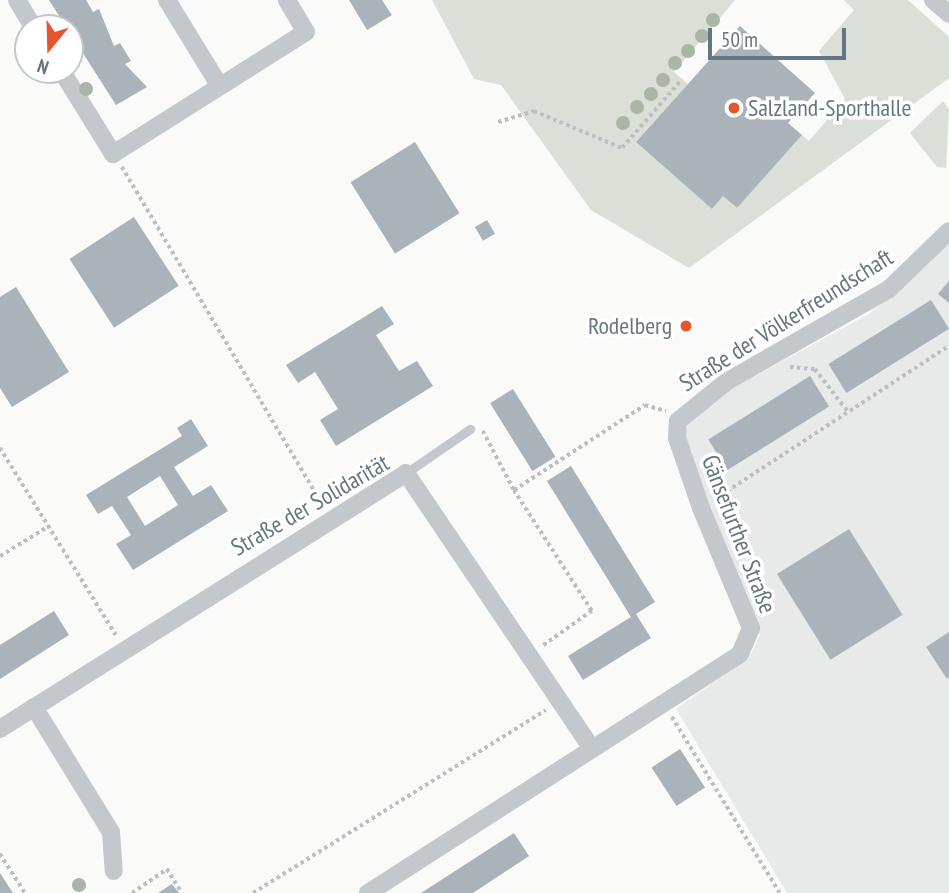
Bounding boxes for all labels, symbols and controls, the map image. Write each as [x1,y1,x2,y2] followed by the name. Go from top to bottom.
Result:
[14,14,84,84] north arrow
[711,14,849,58] scale bar
[721,26,758,53] text: 50 m
[34,54,52,80] text: N
[748,94,911,122] place label: Salzland-Sporthalle
[726,100,742,116] marker: Salzland-Sporthalle
[674,242,898,398] street label: Straße der Völkerfreundschaft
[588,312,672,340] place label: Rodelberg
[678,318,694,334] marker: Rodelberg
[226,448,394,562] street label: Straße der Solidarität
[696,451,782,617] street label: Gänsefurther Straße

